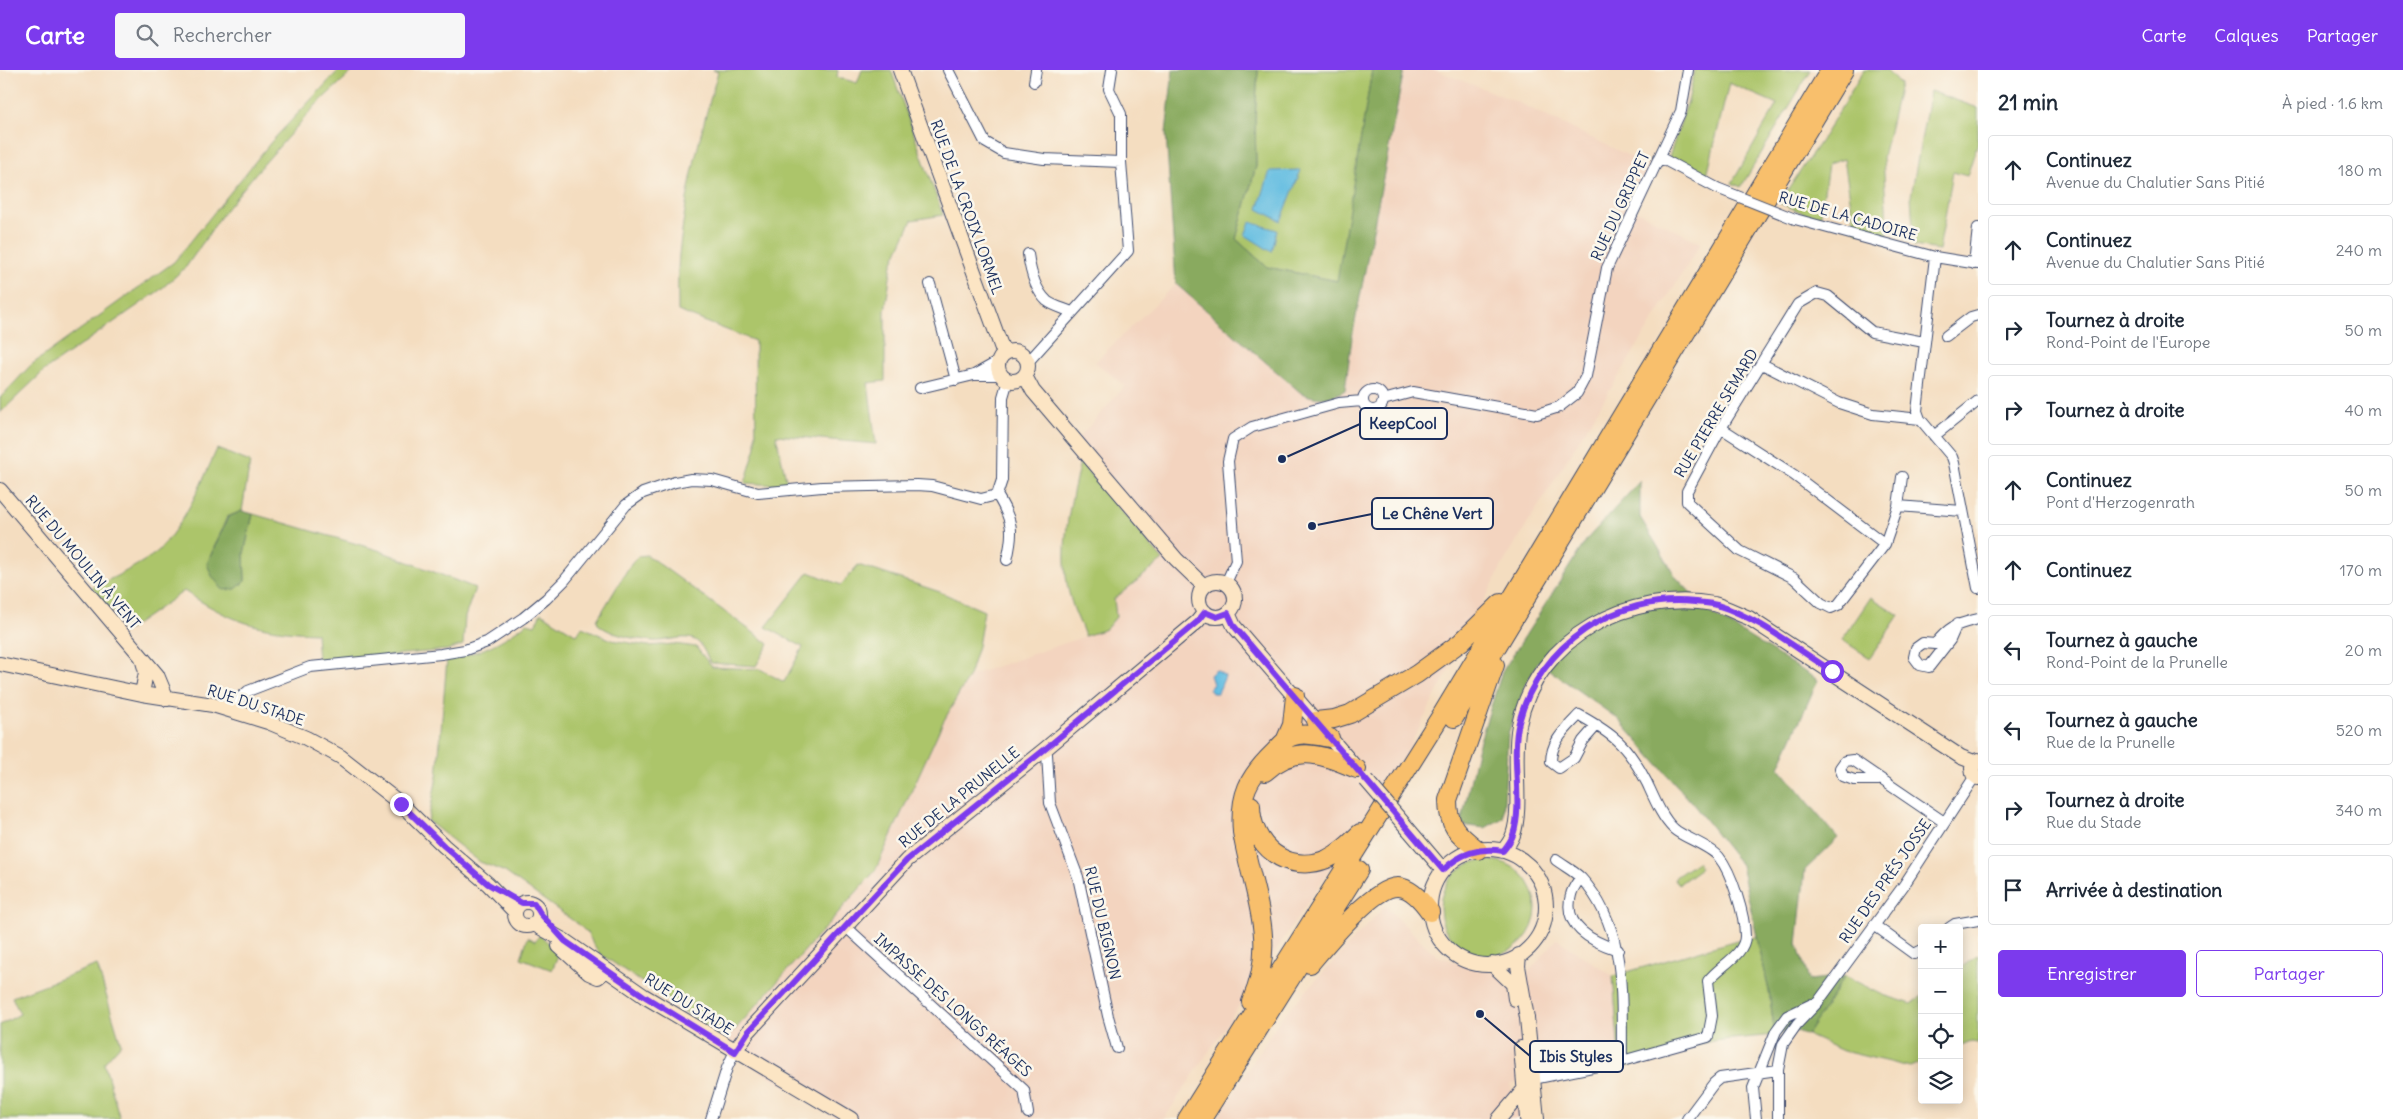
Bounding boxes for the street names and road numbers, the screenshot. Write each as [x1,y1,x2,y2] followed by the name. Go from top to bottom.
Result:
[927,117,1007,297] street label: RUE DE LA CROIX LORMEL
[1586,148,1654,264] street label: RUE DU GRIPPET
[1777,187,1919,245] street label: RUE DE LA CADOIRE
[1670,345,1762,481] street label: RUE PIERRE SEMARD
[21,491,145,633] street label: RUE DU MOULIN À VENT
[205,680,307,730] street label: RUE DU STADE
[895,742,1023,851] street label: RUE DE LA PRUNELLE
[1835,815,1935,947] street label: RUE DES PRÉS JOSSE
[1081,864,1125,982] street label: RUE DU BIGNON
[870,929,1036,1081] street label: IMPASSE DES LONGS RÉAGES
[641,969,737,1039] street label: RUE DU STADE

